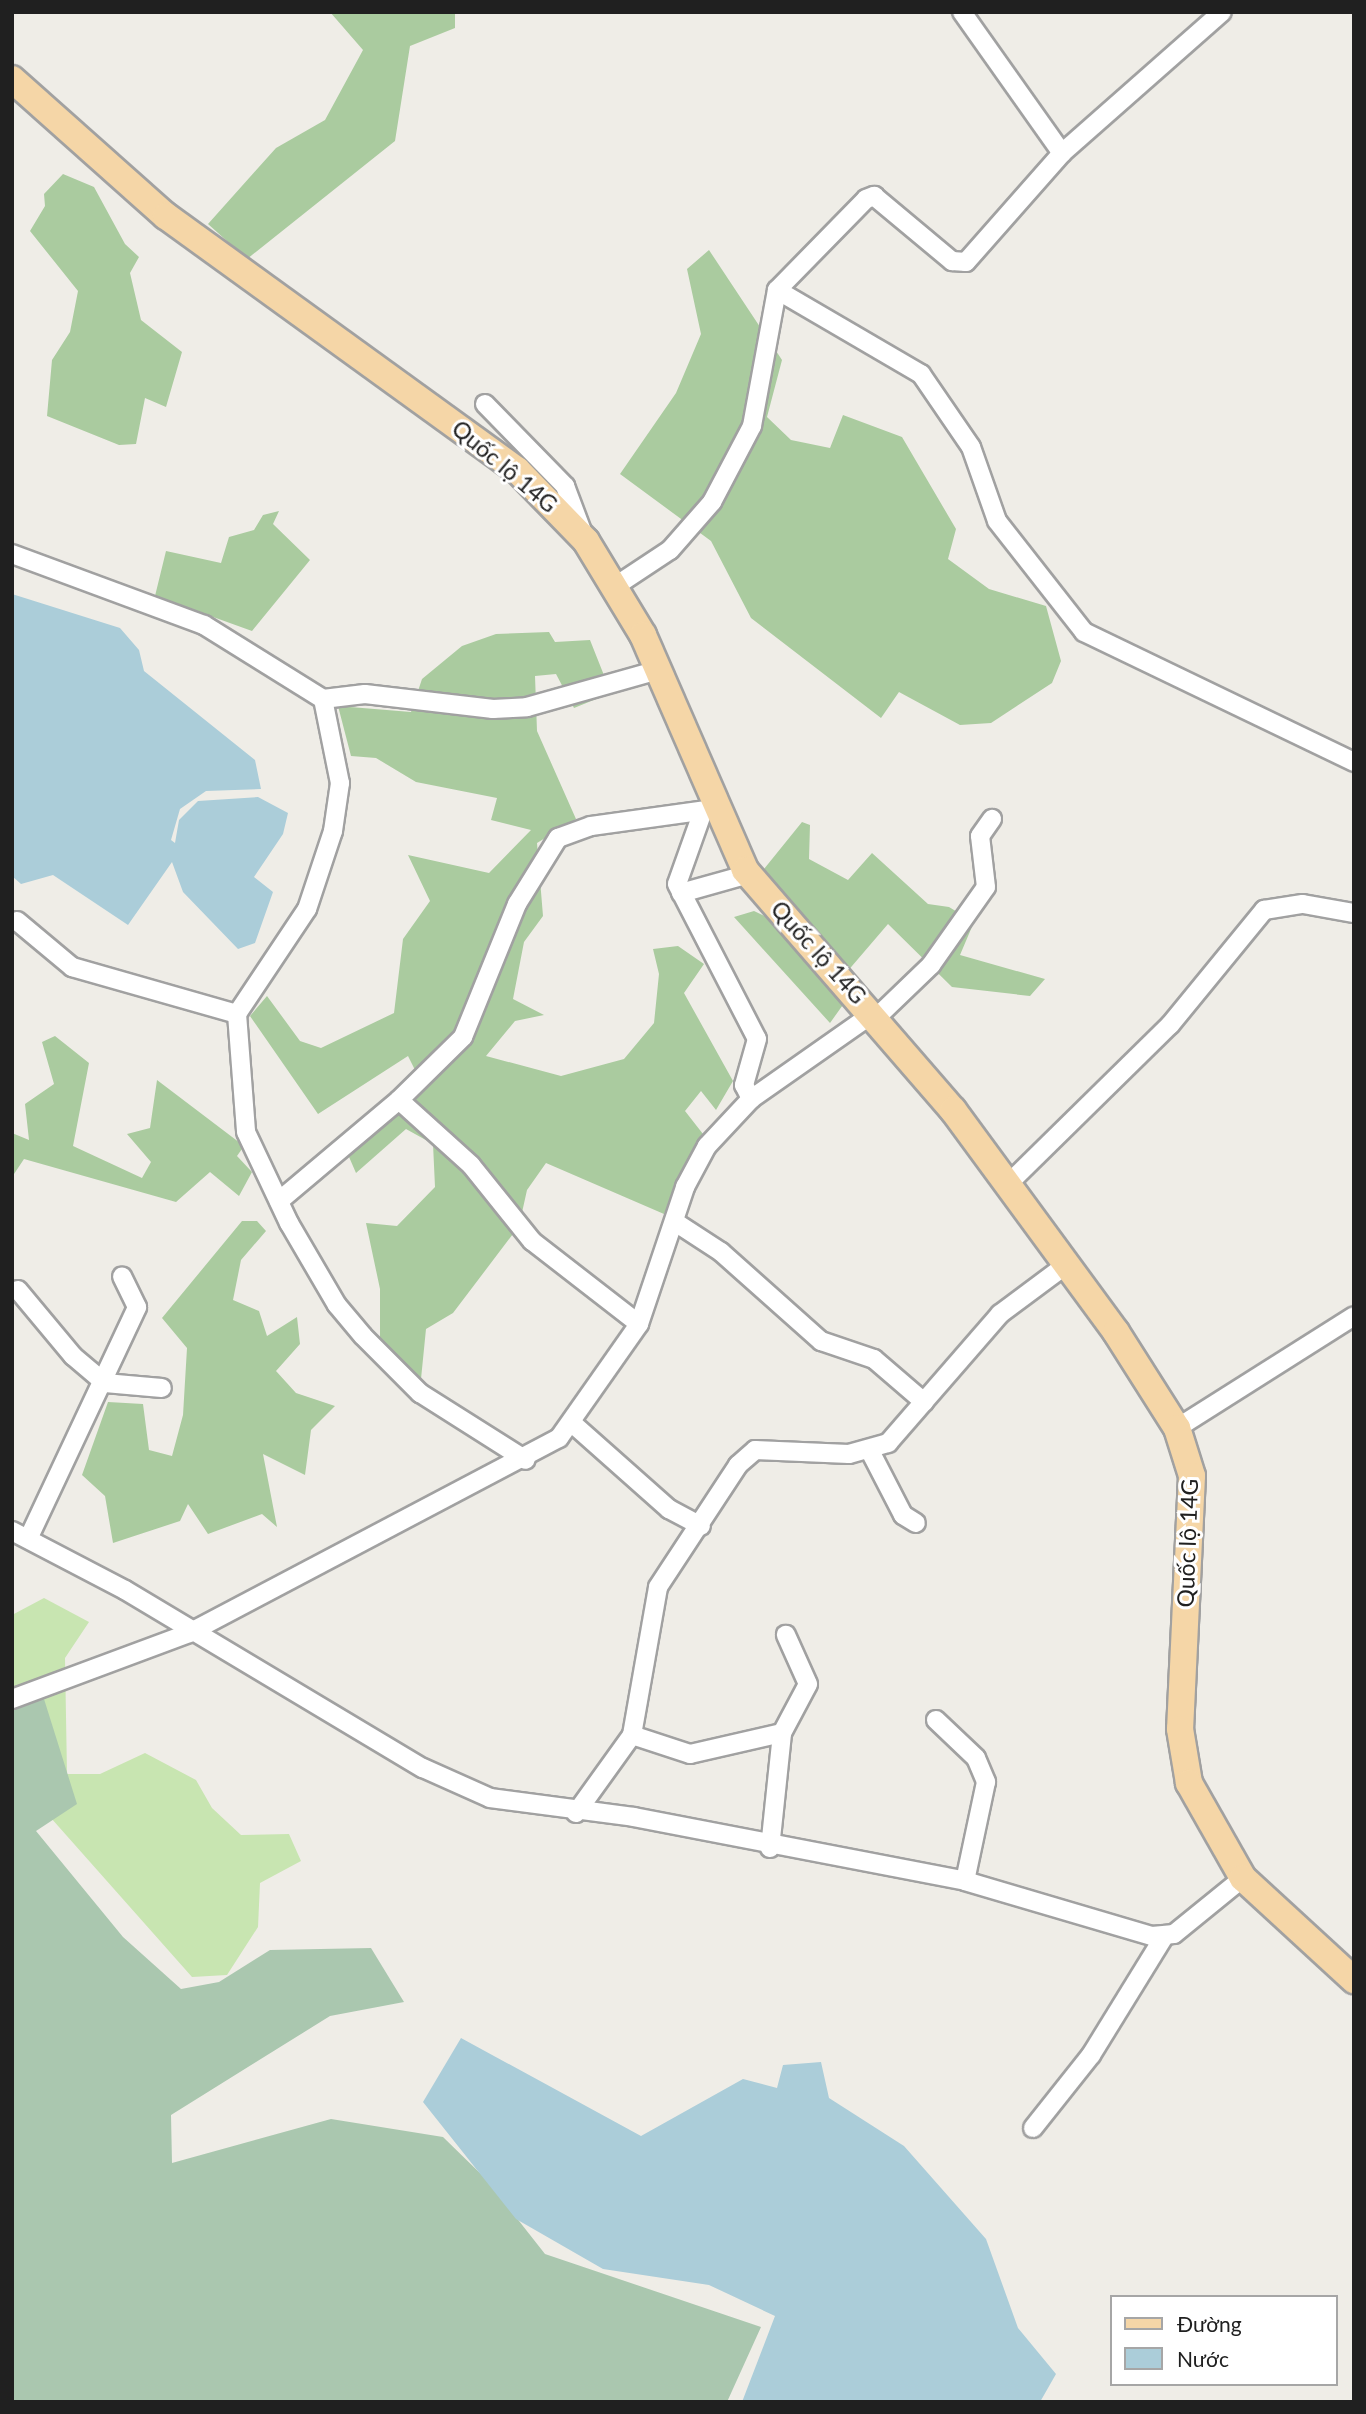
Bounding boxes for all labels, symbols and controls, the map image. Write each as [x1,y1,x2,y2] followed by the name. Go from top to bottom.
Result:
[447,414,563,518] street label: Quốc lộ 14G
[766,895,872,1009] street label: Quốc lộ 14G
[1171,1478,1203,1608] street label: Quốc lộ 14G
[1110,2295,1338,2386] legend
[1177,2311,1242,2336] text: Đường
[1177,2346,1229,2371] text: Nước

